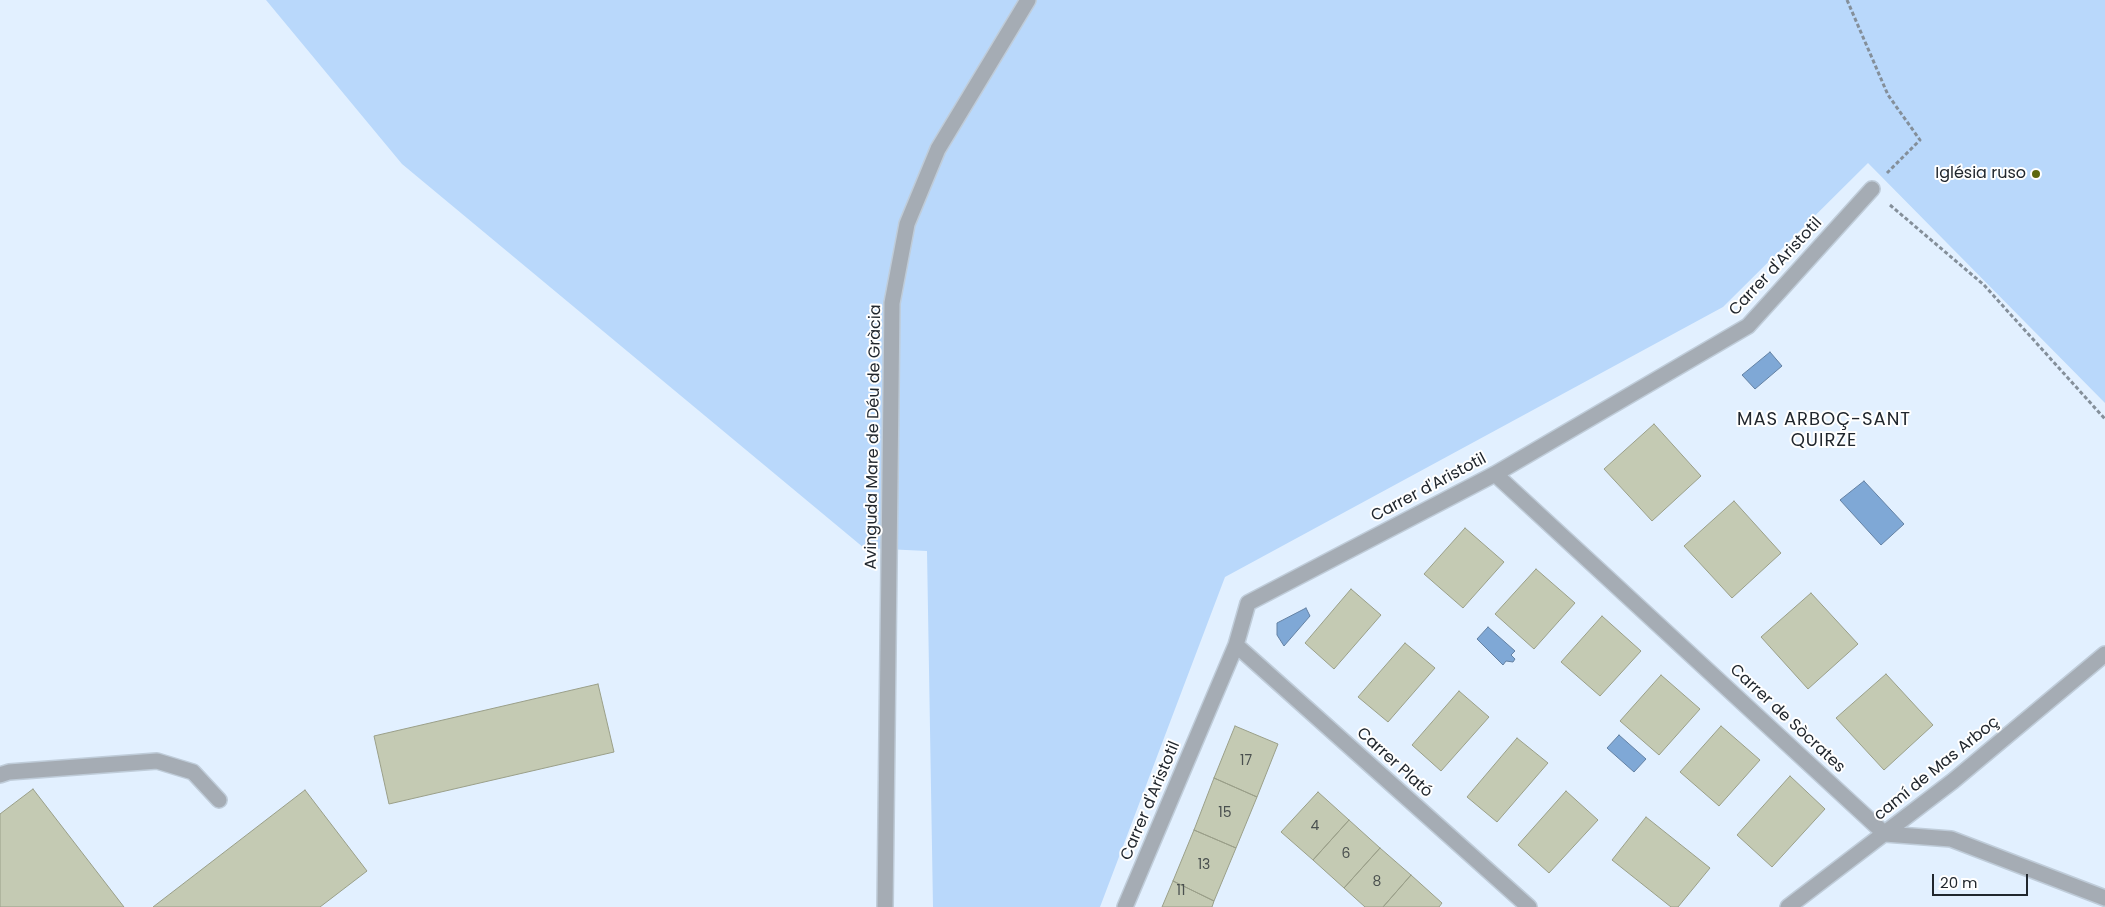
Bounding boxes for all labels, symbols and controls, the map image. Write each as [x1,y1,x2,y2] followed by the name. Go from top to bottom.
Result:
[1935,164,2026,184] place label: Iglésia ruso
[2030,168,2042,180] marker: Iglésia ruso
[1726,214,1826,320] street label: Carrer d'Aristotil
[862,304,886,570] street label: Avinguda Mare de Déu de Gràcia
[1735,409,1913,452] district label: MAS ARBOÇ-SANT QUIRZE
[1368,450,1490,526] street label: Carrer d'Aristotil
[1725,661,1849,777] street label: Carrer de Sòcrates
[1871,713,2003,825] street label: camí de Mas Arboç
[1352,724,1436,802] street label: Carrer Plató
[1117,739,1185,863] street label: Carrer d'Aristotil
[1240,753,1252,769] house number: 17
[1218,805,1232,821] house number: 15
[1311,818,1319,834] house number: 4
[1342,846,1350,862] house number: 6
[1198,857,1210,873] house number: 13
[1935,864,2031,896] scale bar
[1940,872,1978,893] text: 20 m
[1373,874,1381,890] house number: 8
[1177,883,1185,899] house number: 11

